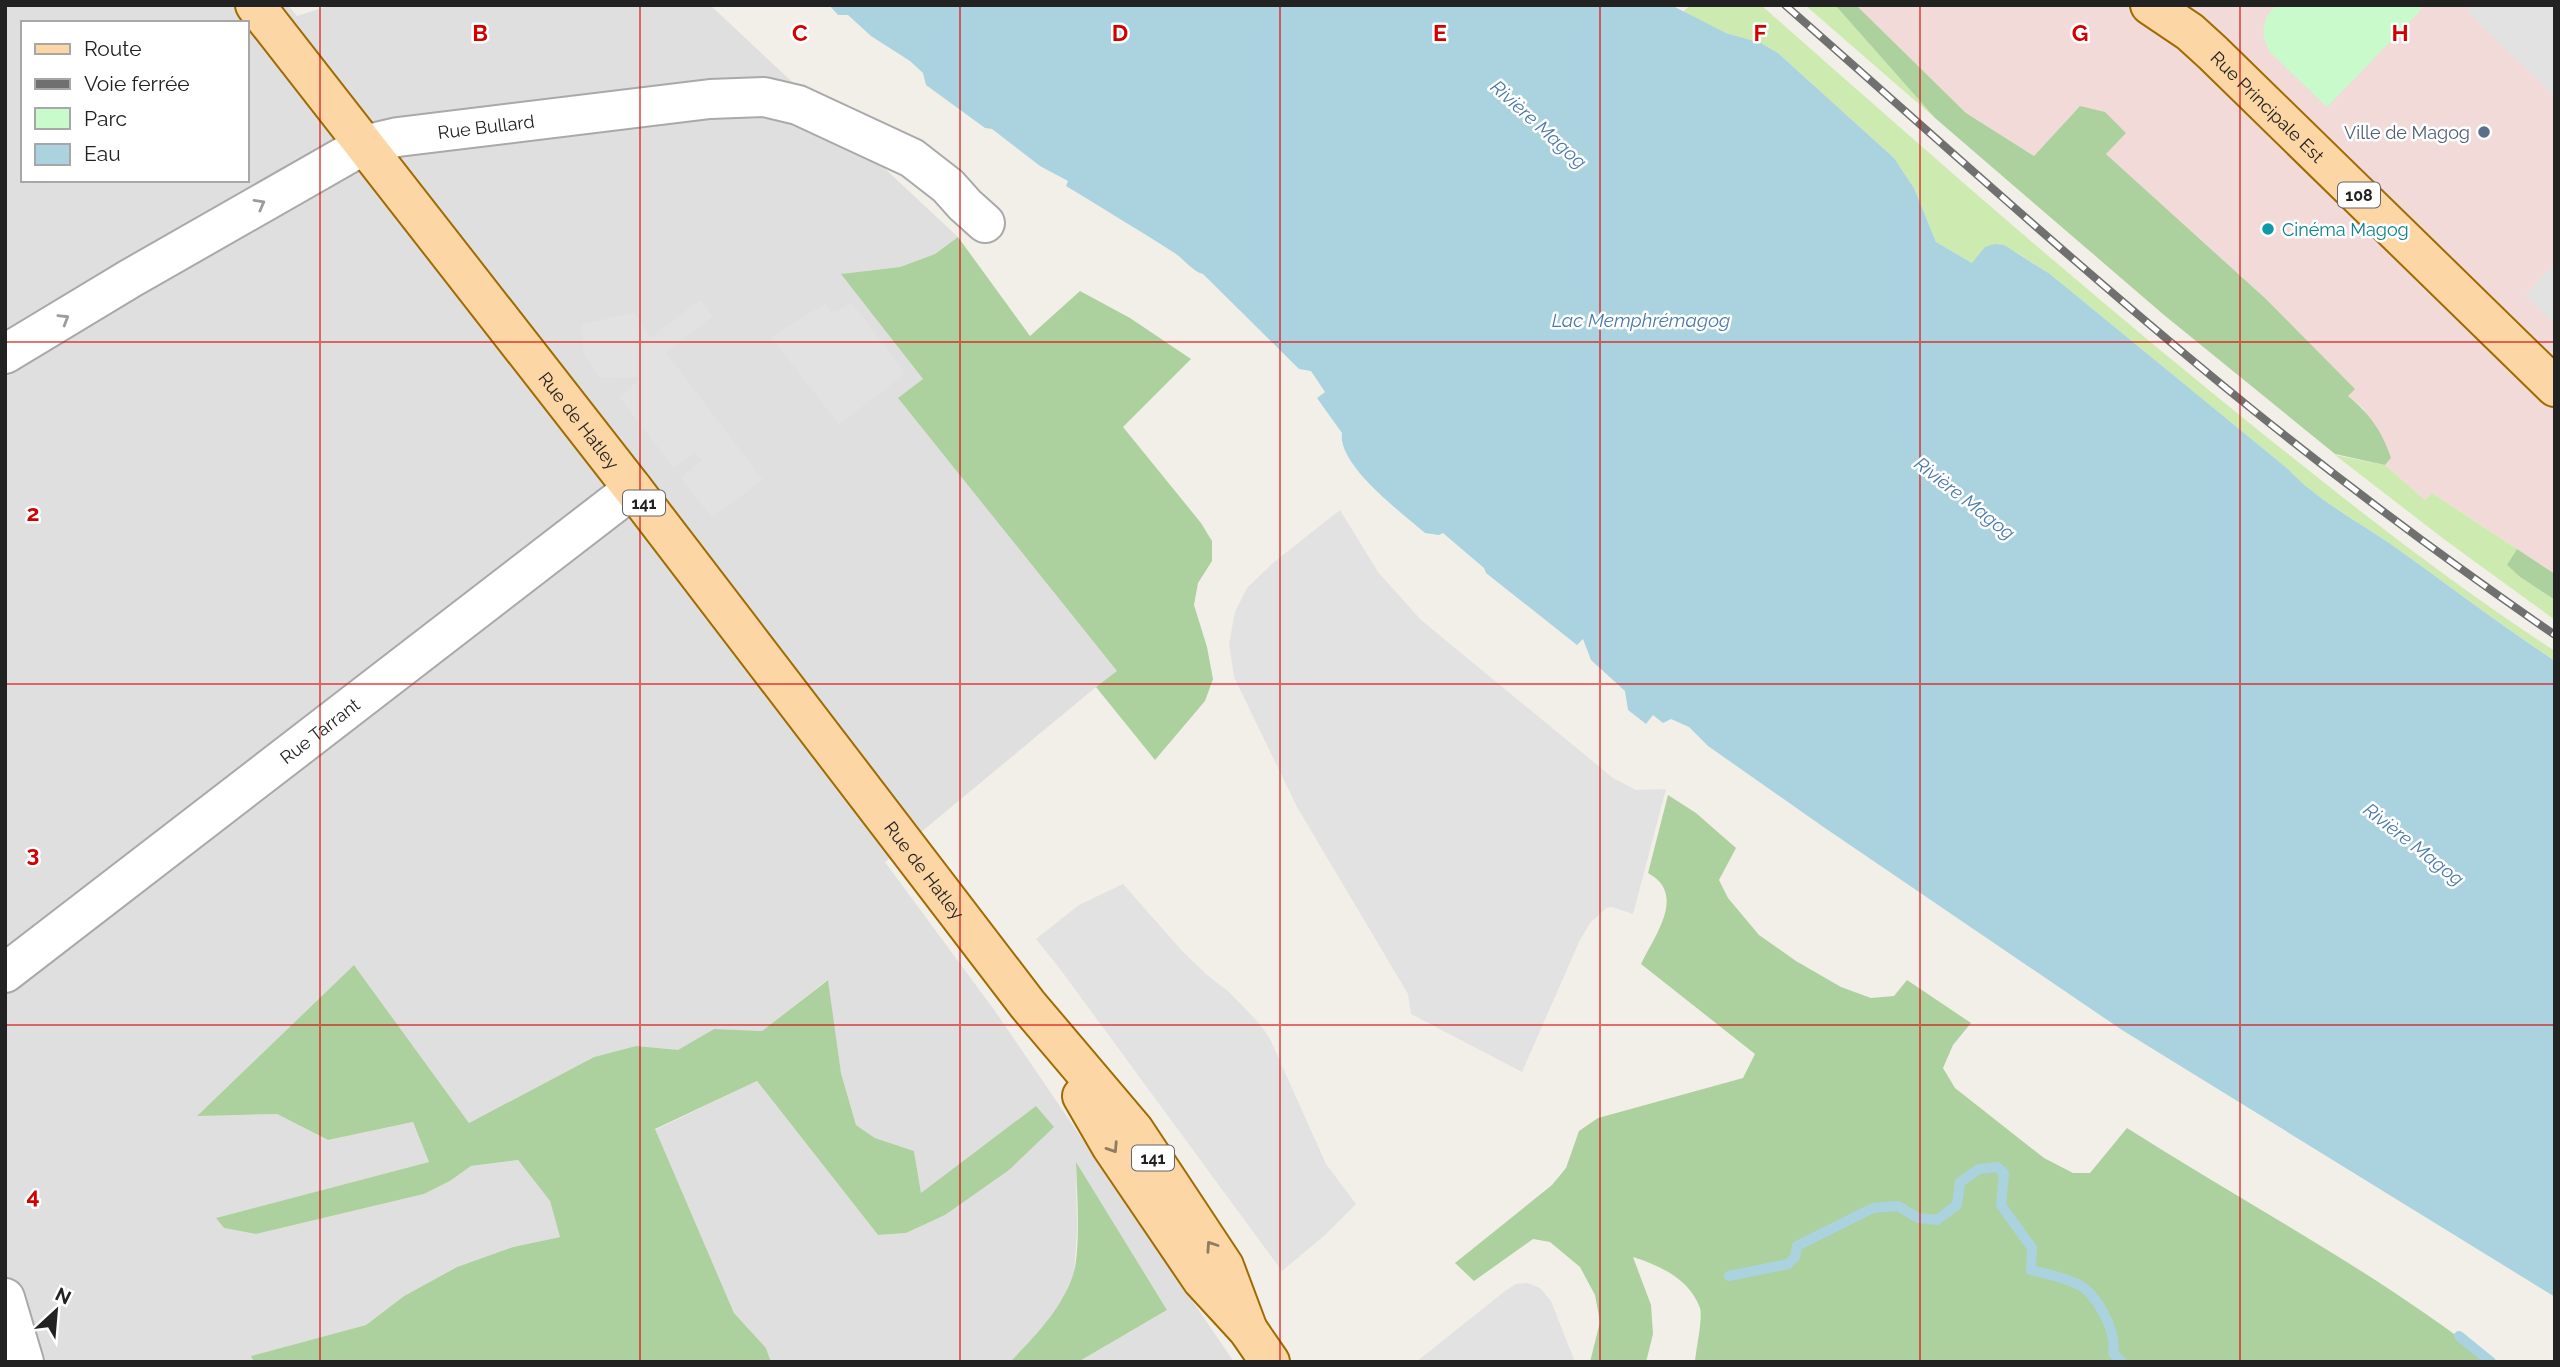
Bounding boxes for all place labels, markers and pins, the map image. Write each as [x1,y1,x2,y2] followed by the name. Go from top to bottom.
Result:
[2344,122,2470,143] place label: Ville de Magog
[2476,124,2492,140] marker: Ville de Magog
[2282,219,2409,240] place label: Cinéma Magog
[2260,221,2276,237] marker: Cinéma Magog

